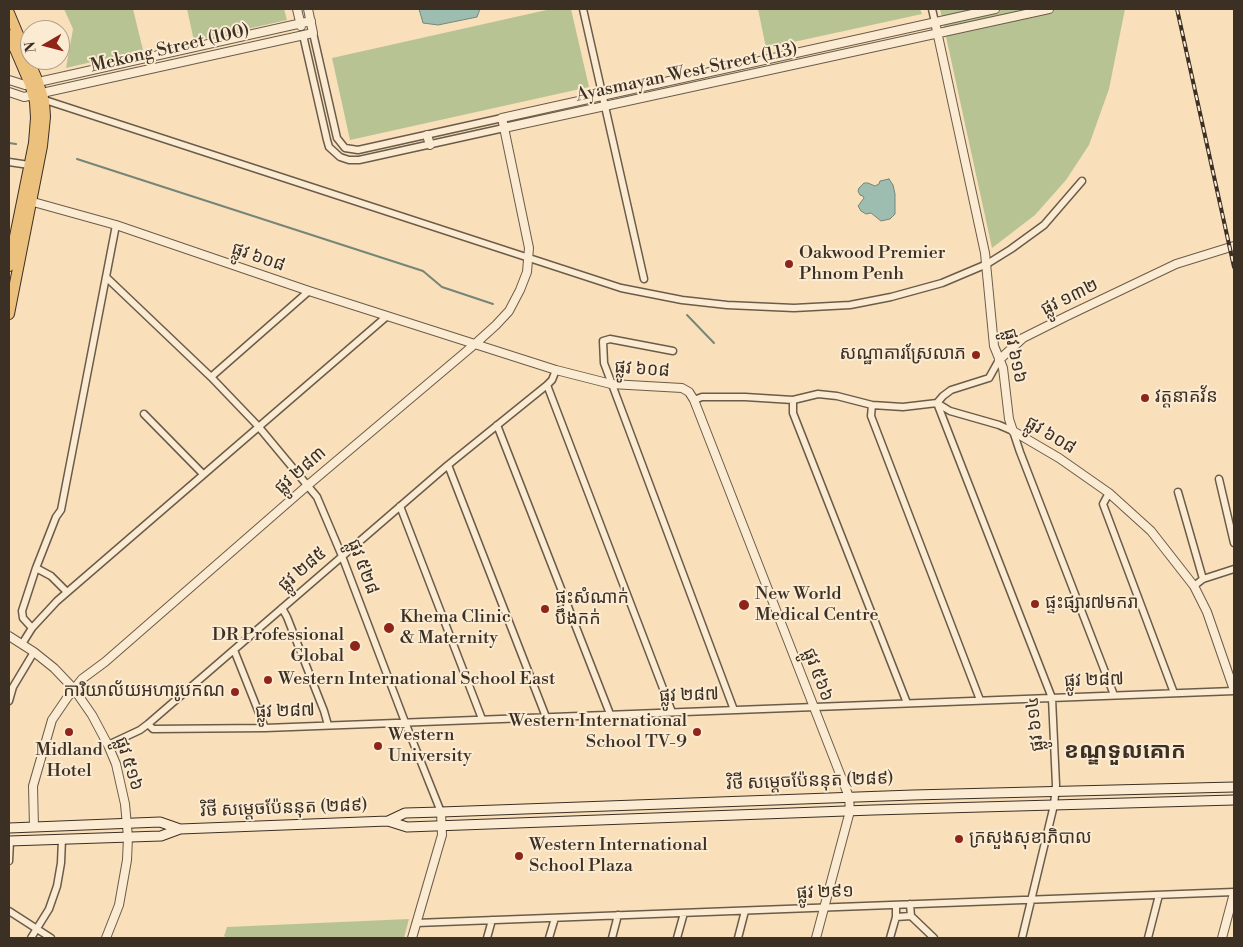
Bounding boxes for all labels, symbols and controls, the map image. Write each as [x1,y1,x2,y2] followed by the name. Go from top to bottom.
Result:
[20,20,70,70] north arrow
[88,20,252,78] street label: Mekong Street (100)
[574,39,800,107] street label: Ayasmayan West Street (113)
[21,40,41,54] text: N
[228,239,288,277] street label: ផ្លូវ ៦០៨
[799,243,946,286] place label: Oakwood Premier Phnom Penh
[783,258,795,270] marker: Oakwood Premier Phnom Penh
[1038,275,1102,321] street label: ផ្លូវ ១៣២
[998,327,1030,385] street label: ផ្លូវ ៦១៦
[840,344,966,366] place label: សណ្ឋាគារស្រែលាភ
[970,349,982,361] marker: សណ្ឋាគារស្រែលាភ
[614,357,670,383] street label: ផ្លូវ ៦០៨
[1155,387,1218,409] place label: វត្តនាគវ័ន
[1139,392,1151,404] marker: វត្តនាគវ័ន
[1021,413,1079,459] street label: ផ្លូវ ៦០៨
[271,443,331,499] street label: ផ្លូវ ២៨៣
[342,536,382,598] street label: ផ្លូវ ៥២៨
[274,543,332,597] street label: ផ្លូវ ២៨៥
[755,584,879,626] place label: New World Medical Centre
[555,588,629,630] place label: ផ្ទះសំណាក់ បឹងកក់
[1045,593,1139,615] place label: ផ្ទះផ្សារ៧មករា
[737,598,751,612] marker: New World Medical Centre
[1029,598,1041,610] marker: ផ្ទះផ្សារ៧មករា
[539,603,551,615] marker: ផ្ទះសំណាក់ បឹងកក់
[400,607,511,650] place label: Khema Clinic & Maternity
[382,621,396,635] marker: Khema Clinic & Maternity
[212,625,344,668] place label: DR Professional Global
[348,639,362,653] marker: DR Professional Global
[797,645,837,705] street label: ផ្លូវ ៥៦៦
[278,669,555,691] place label: Western International School East
[1064,669,1124,693] street label: ផ្លូវ ២៨៧
[262,674,274,686] marker: Western International School East
[63,681,225,703] place label: ការិយាល័យអហារូបកណ
[659,684,719,708] street label: ផ្លូវ ២៨៧
[229,686,241,698] marker: ការិយាល័យអហារូបកណ
[1022,695,1050,753] street label: ផ្លូវ ៦១៤
[255,700,315,724] street label: ផ្លូវ ២៨៧
[509,711,687,754] place label: Western International School TV-9
[388,725,472,768] place label: Western University
[63,726,75,738] marker: Midland Hotel
[691,726,703,738] marker: Western International School TV-9
[109,734,147,794] street label: ផ្លូវ ៥១៦
[35,740,103,782] place label: Midland Hotel
[372,740,384,752] marker: Western University
[1064,740,1186,766] district label: ខណ្ឌទួលគោក
[726,768,894,796] street label: វិថី សម្តេចប៉ែននុត (២៨៩)
[200,795,368,823] street label: វិថី សម្តេចប៉ែននុត (២៨៩)
[969,828,1092,850] place label: ក្រសួងសុខាភិបាល
[953,833,965,845] marker: ក្រសួងសុខាភិបាល
[529,835,707,878] place label: Western International School Plaza
[513,850,525,862] marker: Western International School Plaza
[796,881,854,905] street label: ផ្លូវ ២៩១

